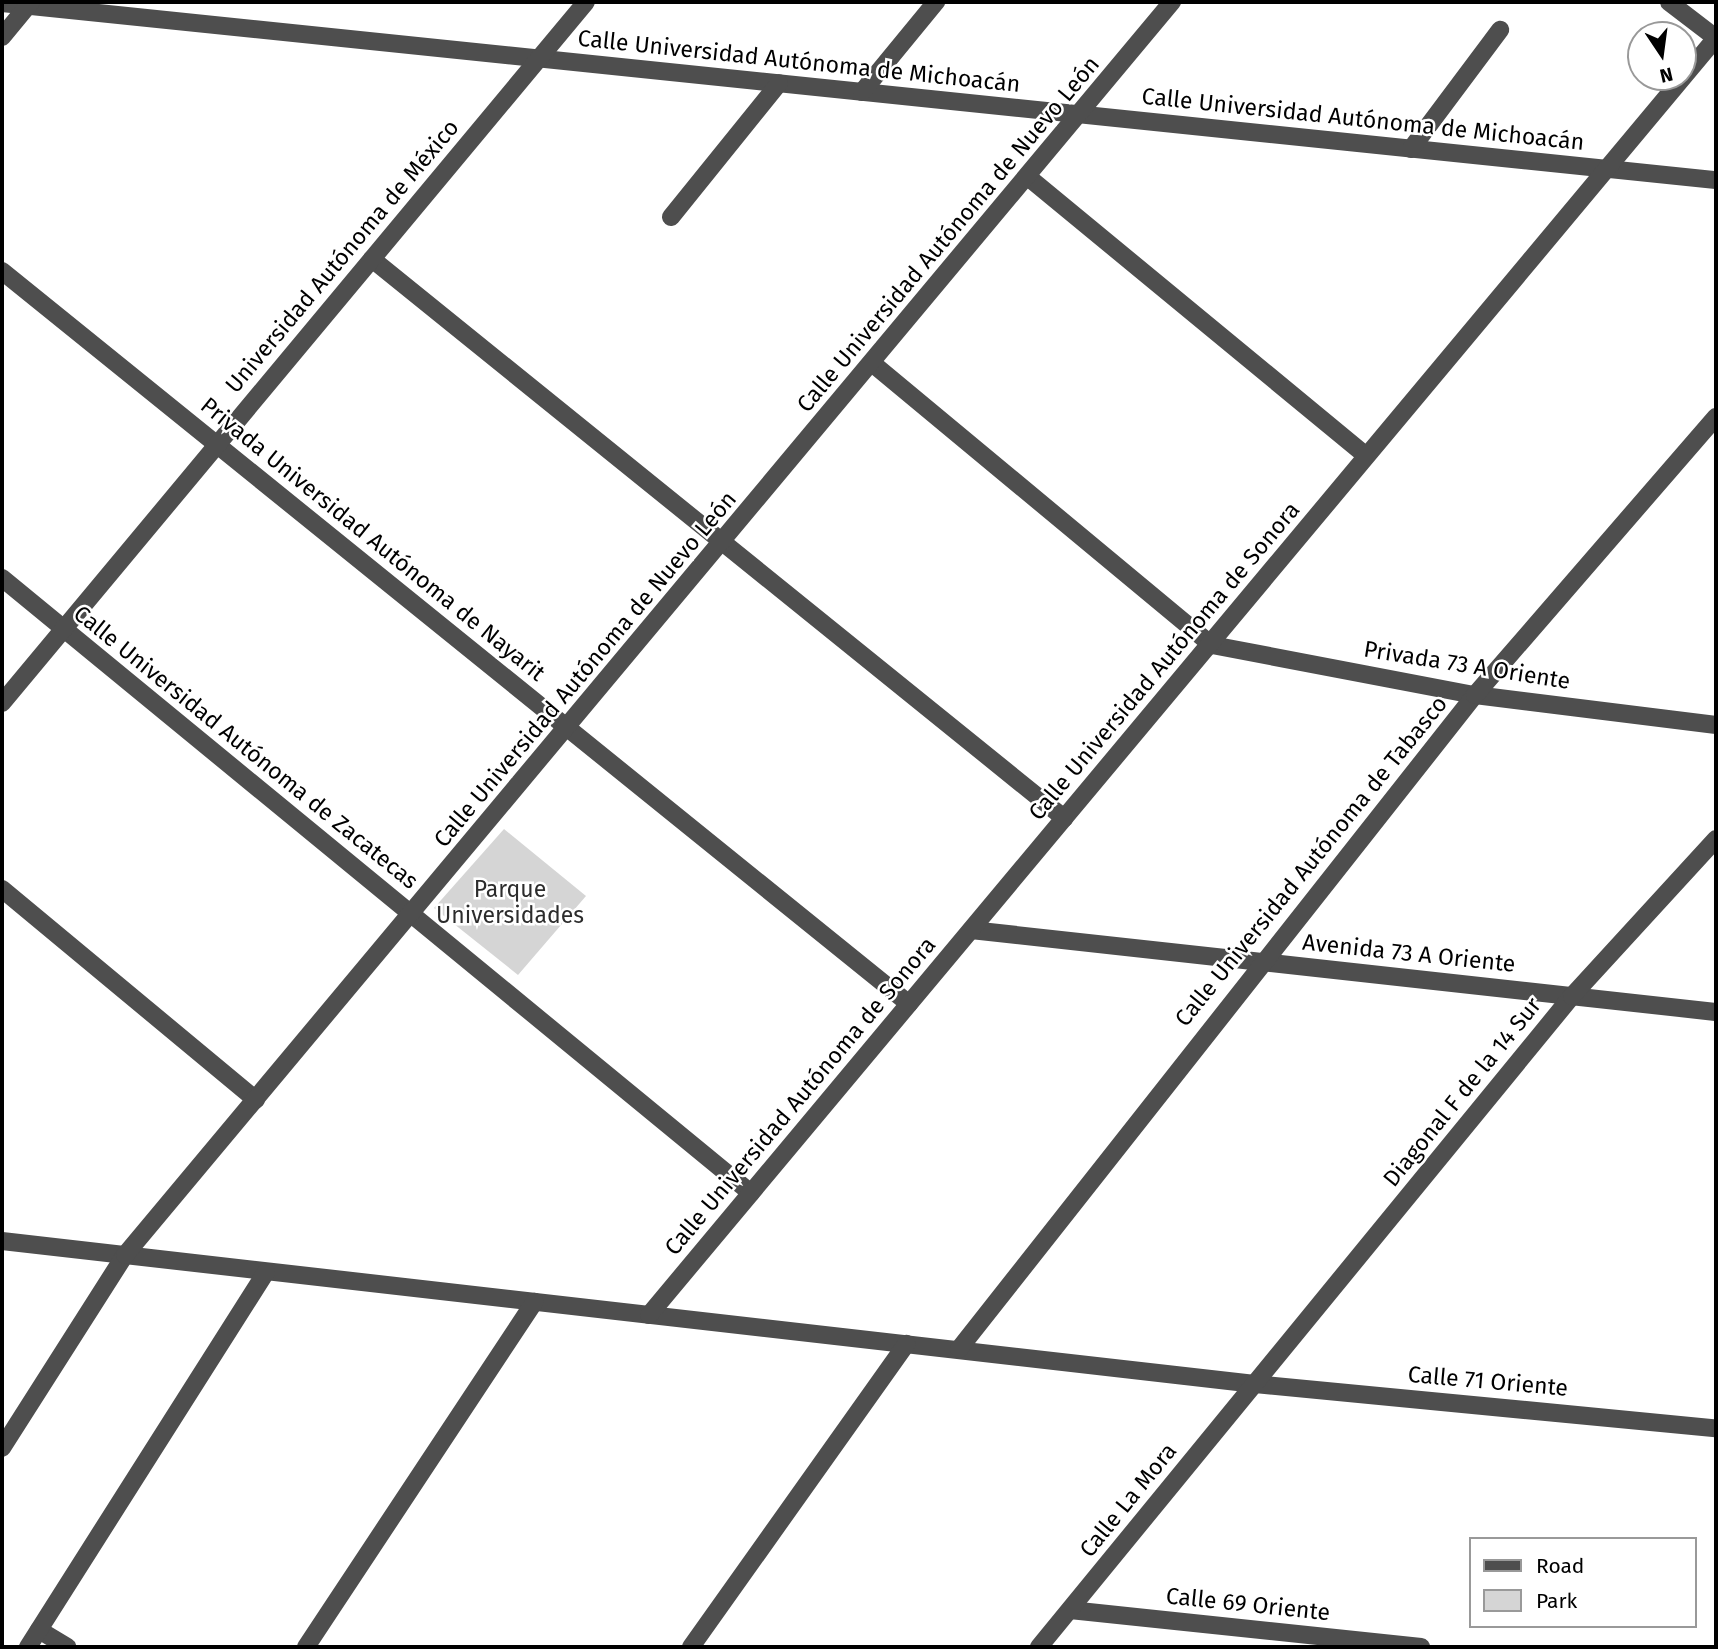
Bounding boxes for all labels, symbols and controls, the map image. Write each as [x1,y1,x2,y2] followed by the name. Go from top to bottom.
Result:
[1627,21,1697,91] north arrow
[576,24,1022,98] street label: Calle Universidad Autónoma de Michoacán
[791,50,1105,418] street label: Calle Universidad Autónoma de Nuevo León
[1658,62,1675,88] text: N
[1140,82,1586,156] street label: Calle Universidad Autónoma de Michoacán
[220,114,464,398] street label: Universidad Autónoma de México
[195,391,551,687] street label: Privada Universidad Autónoma de Nayarit
[428,485,742,853] street label: Calle Universidad Autónoma de Nuevo León
[1023,496,1305,826] street label: Calle Universidad Autónoma de Sonora
[68,599,424,895] street label: Calle Universidad Autónoma de Zacatecas
[1362,635,1572,695] street label: Privada 73 A Oriente
[1169,690,1453,1032] street label: Calle Universidad Autónoma de Tabasco
[436,875,584,929] park label: Parque Universidades
[1301,928,1517,978] street label: Avenida 73 A Oriente
[659,931,941,1261] street label: Calle Universidad Autónoma de Sonora
[1377,992,1547,1192] street label: Diagonal F de la 14 Sur
[1407,1360,1569,1402] street label: Calle 71 Oriente
[1074,1437,1182,1563] street label: Calle La Mora
[1470,1537,1697,1628] legend
[1536,1553,1584,1579] text: Road
[1165,1582,1331,1626] street label: Calle 69 Oriente
[1536,1588,1577,1614] text: Park

